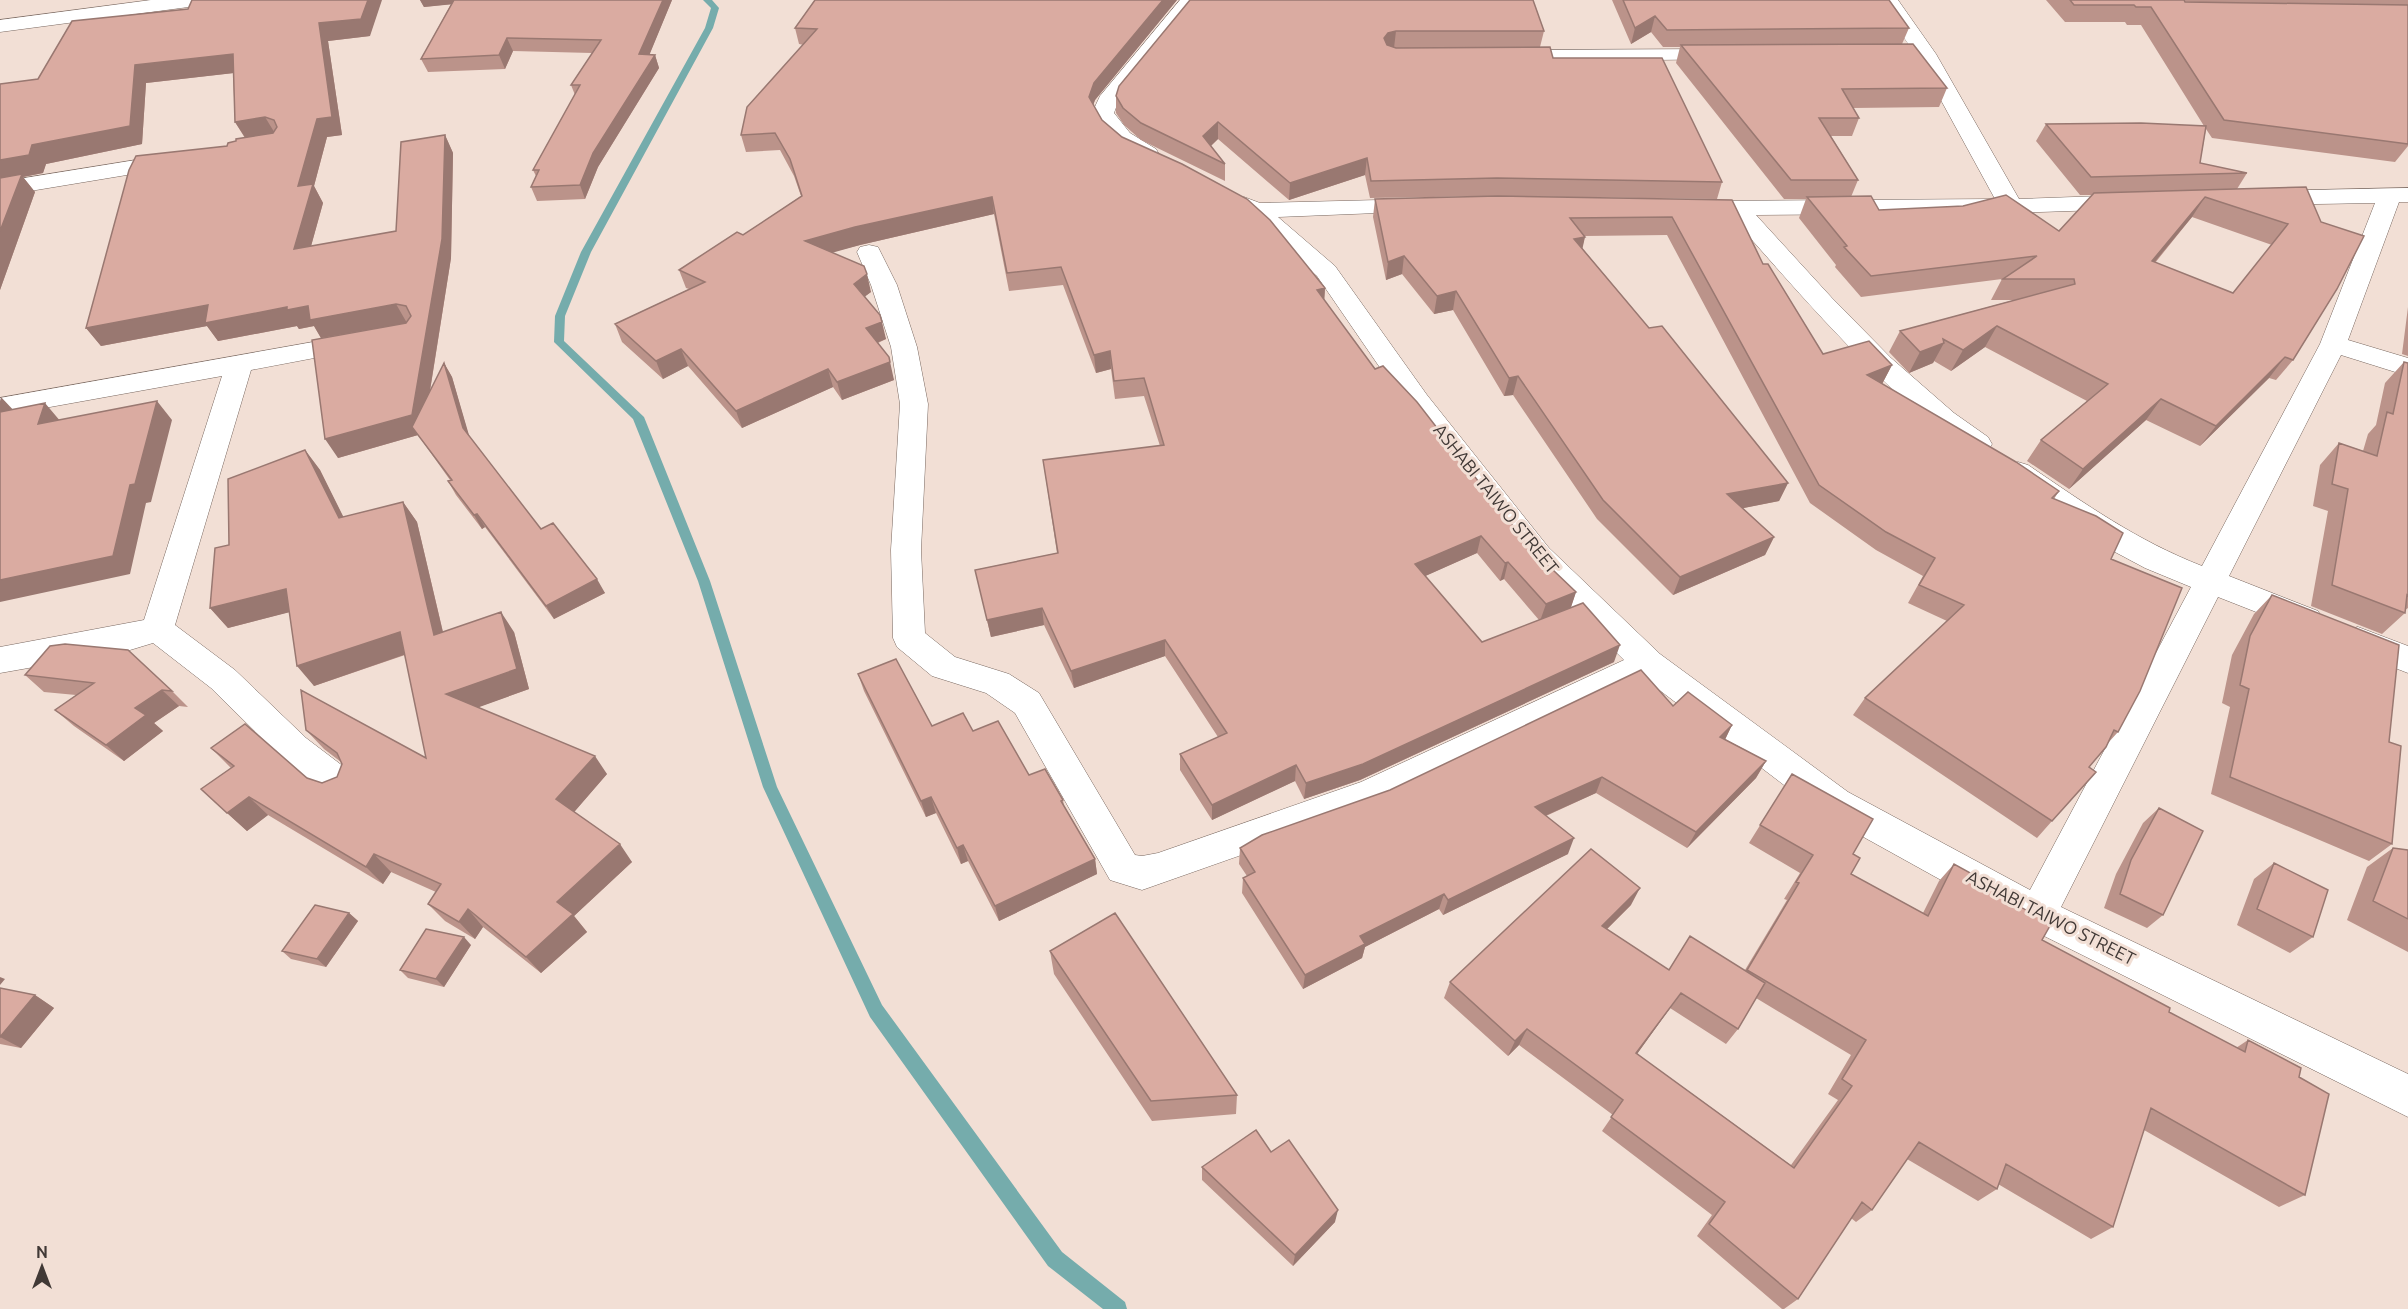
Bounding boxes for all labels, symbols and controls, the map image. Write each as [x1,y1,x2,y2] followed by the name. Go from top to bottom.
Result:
[1430,420,1563,577] street label: ASHABI TAIWO STREET
[1964,866,2139,968] street label: ASHABI TAIWO STREET
[12,1237,72,1297] north arrow
[36,1243,48,1261] text: N

